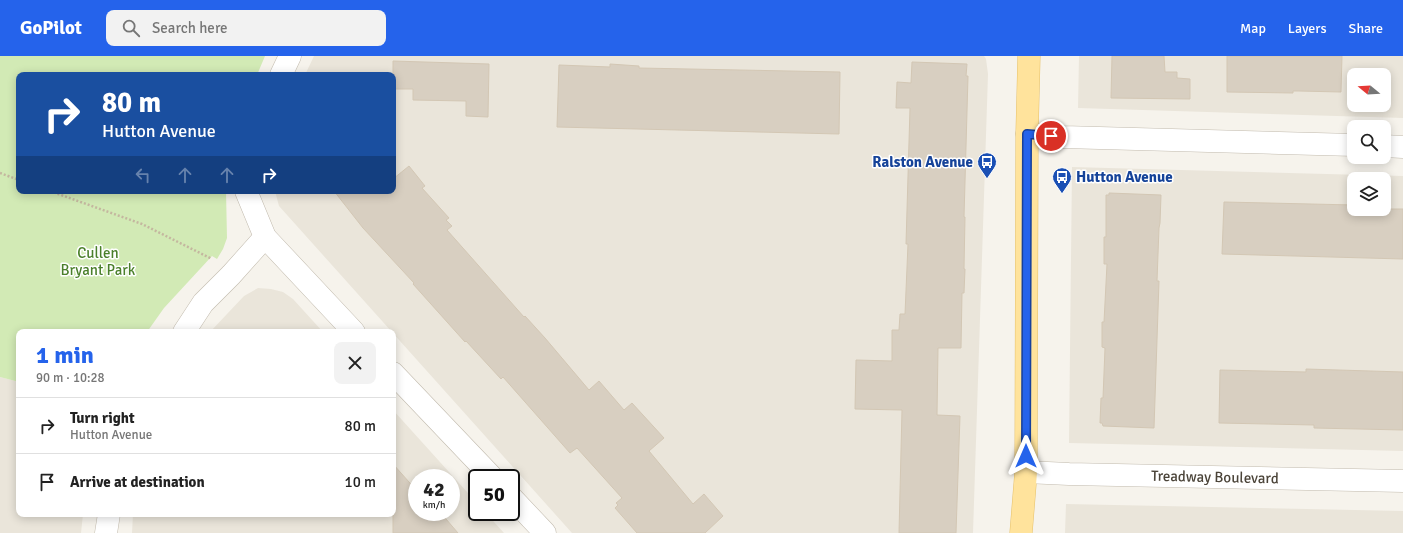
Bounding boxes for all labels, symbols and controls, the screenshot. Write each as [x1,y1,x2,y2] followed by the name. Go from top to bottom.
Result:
[106,10,386,46] search box
[20,16,82,40] text: GoPilot
[120,17,142,39] icon: search
[152,19,228,37] text: Search here
[1240,20,1266,37] text: Map
[1288,20,1327,37] text: Layers
[1349,20,1383,37] text: Share
[1347,68,1391,112] north arrow
[1347,68,1391,216] map controls
[102,86,161,120] text: 80 m
[36,88,88,140] icon: right
[1034,119,1068,153] pin
[102,120,216,142] text: Hutton Avenue
[1347,120,1391,164] button: search
[1040,125,1062,147] icon: arrive
[976,151,998,179] bus stop icon: Ralston Avenue
[872,153,973,171] place label: Ralston Avenue
[132,164,154,186] icon: left
[174,164,196,186] icon: ahead
[216,164,238,186] icon: ahead
[258,164,280,186] icon: right
[1051,166,1073,194] bus stop icon: Hutton Avenue
[1076,168,1173,186] place label: Hutton Avenue
[1347,172,1391,216] button: layers
[61,244,136,279] park label: Cullen Bryant Park
[36,340,94,370] text: 1 min
[334,342,376,384] button: close
[36,370,105,386] text: 90 m · 10:28
[70,409,135,427] text: Turn right
[36,415,58,437] icon: right
[345,417,376,435] text: 80 m
[70,427,152,443] text: Hutton Avenue
[1005,435,1047,477] position arrow
[1151,467,1279,487] street label: Treadway Boulevard
[468,469,520,521] speed limit sign: 50
[36,471,58,493] icon: arrive
[70,473,205,491] text: Arrive at destination
[345,473,376,491] text: 10 m
[423,477,445,502] text: 42
[423,499,445,511] text: km/h

